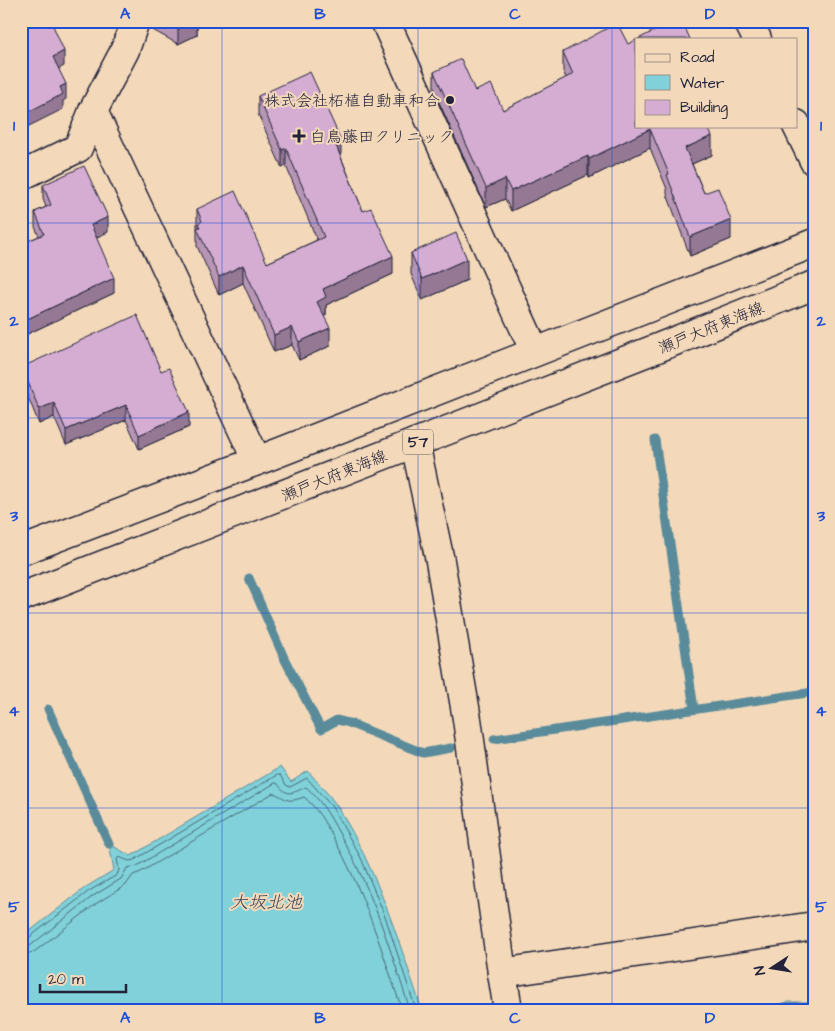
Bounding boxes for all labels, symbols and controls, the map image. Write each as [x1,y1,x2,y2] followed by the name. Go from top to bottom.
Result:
[120,3,131,25] text: A
[314,3,326,25] text: B
[509,3,521,25] text: C
[705,3,716,25] text: D
[635,38,798,128] legend
[680,47,715,68] text: Road
[680,73,724,94] text: Water
[264,90,440,112] place label: 株式会社柘植自動車和合
[444,94,456,106] marker: 株式会社柘植自動車和合
[680,97,728,119] text: Building
[13,115,16,137] text: 1
[820,115,823,137] text: 1
[310,126,454,148] place label: 白鳥藤田クリニック
[292,129,306,143] marker: 白鳥藤田クリニック
[655,297,767,359] street label: 瀬戸大府東海線
[8,310,19,332] text: 2
[815,310,826,332] text: 2
[403,430,433,454] road number: 57
[278,445,390,507] street label: 瀬戸大府東海線
[9,505,19,527] text: 3
[816,505,826,527] text: 3
[9,700,20,722] text: 4
[816,700,827,722] text: 4
[230,890,303,915] water label: 大坂北池
[8,896,20,918] text: 5
[815,896,827,918] text: 5
[748,944,798,994] north arrow
[40,961,126,993] scale bar
[750,964,771,977] text: N
[48,969,84,990] text: 20 m
[120,1007,131,1029] text: A
[314,1007,326,1029] text: B
[509,1007,521,1029] text: C
[705,1007,716,1029] text: D

